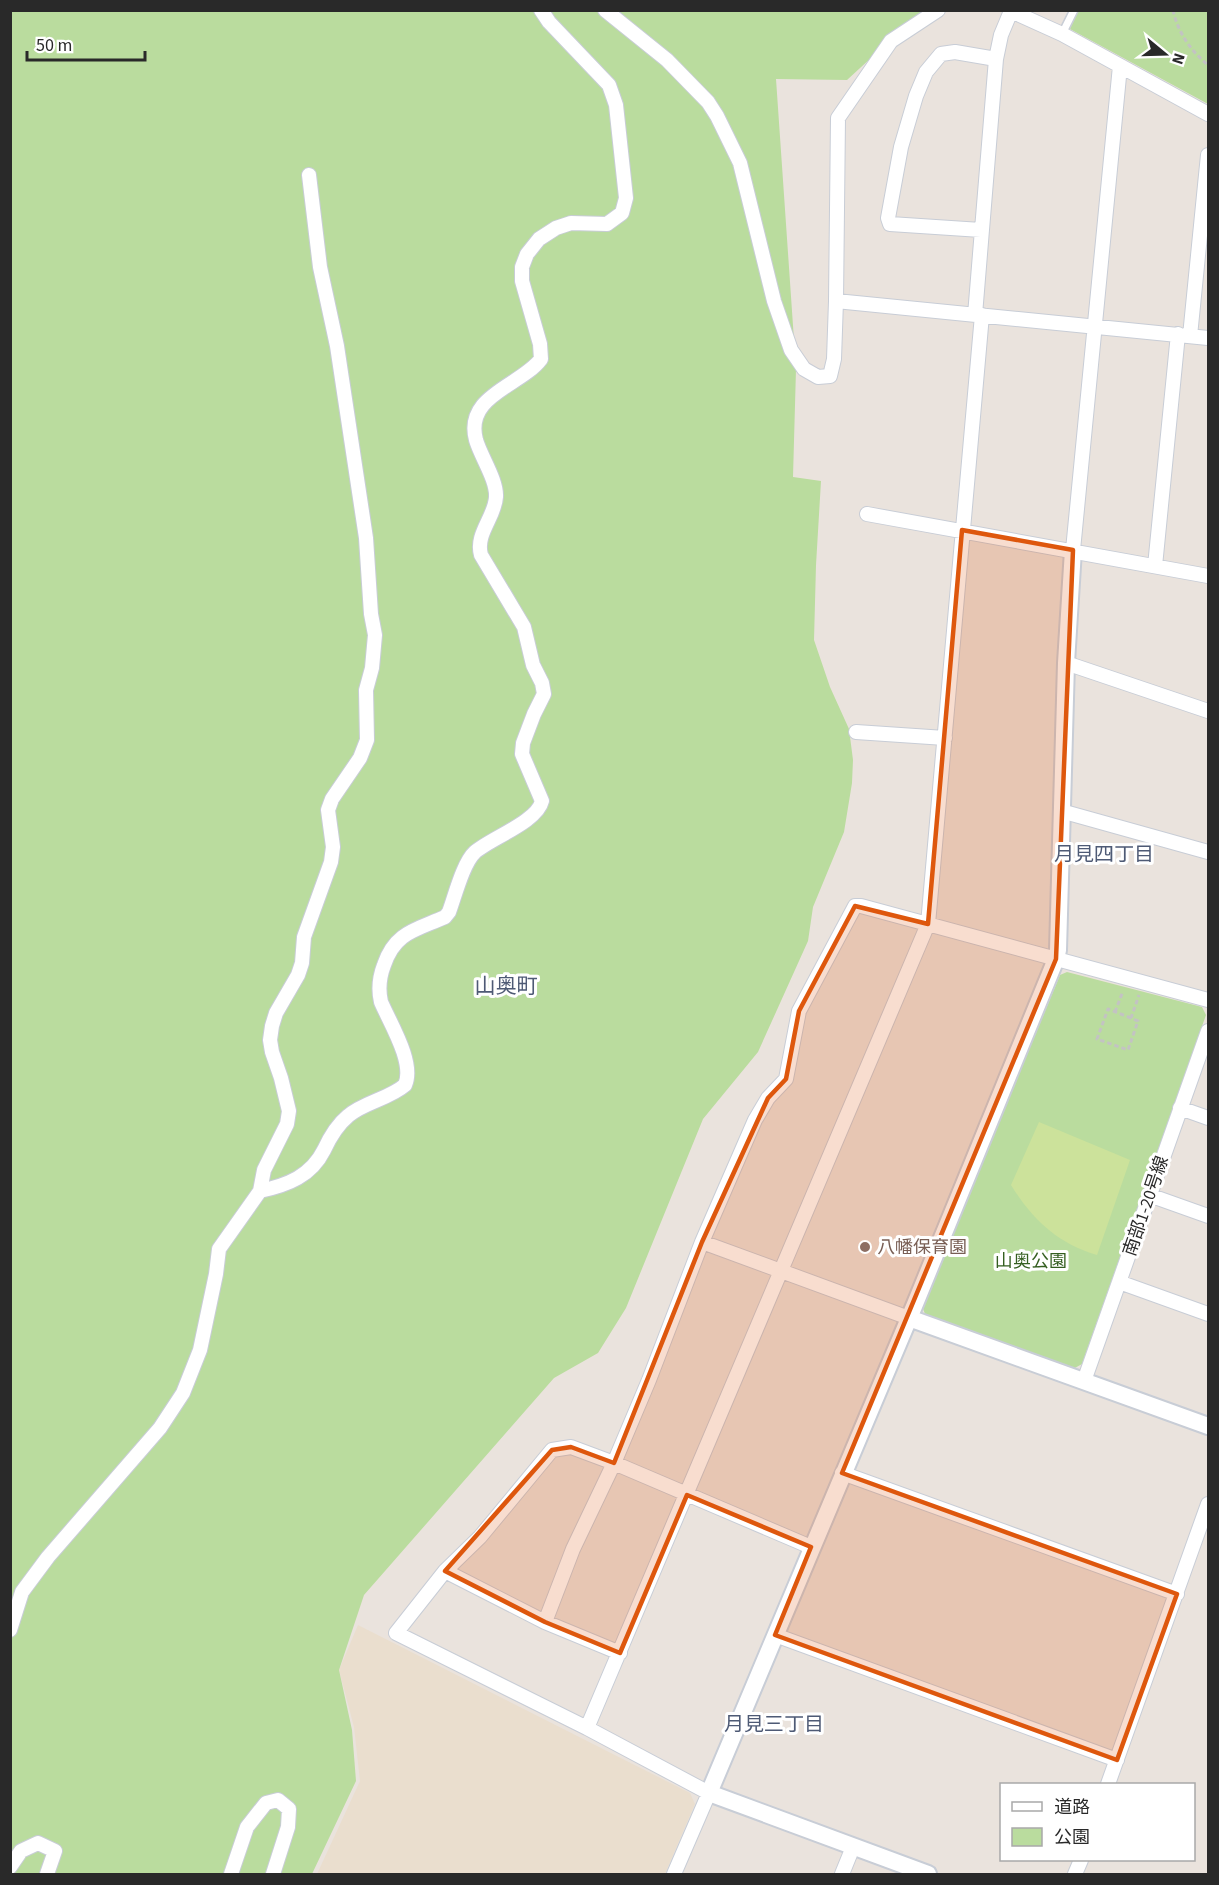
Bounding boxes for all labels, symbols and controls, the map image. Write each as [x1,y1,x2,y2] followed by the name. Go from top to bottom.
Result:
[27,24,146,62] scale bar
[1135,24,1195,84] north arrow
[36,33,72,58] text: 50 m
[1166,50,1190,67] text: N
[1054,841,1154,869] district label: 月見四丁目
[475,971,538,1001] district label: 山奥町
[1117,1153,1175,1259] street label: 南部1-20号線
[877,1235,967,1260] place label: 八幡保育園
[858,1240,872,1254] marker: 八幡保育園
[995,1249,1067,1274] park label: 山奥公園
[724,1711,824,1739] district label: 月見三丁目
[1000,1783,1195,1861] legend
[1054,1795,1090,1820] text: 道路
[1054,1825,1090,1850] text: 公園

